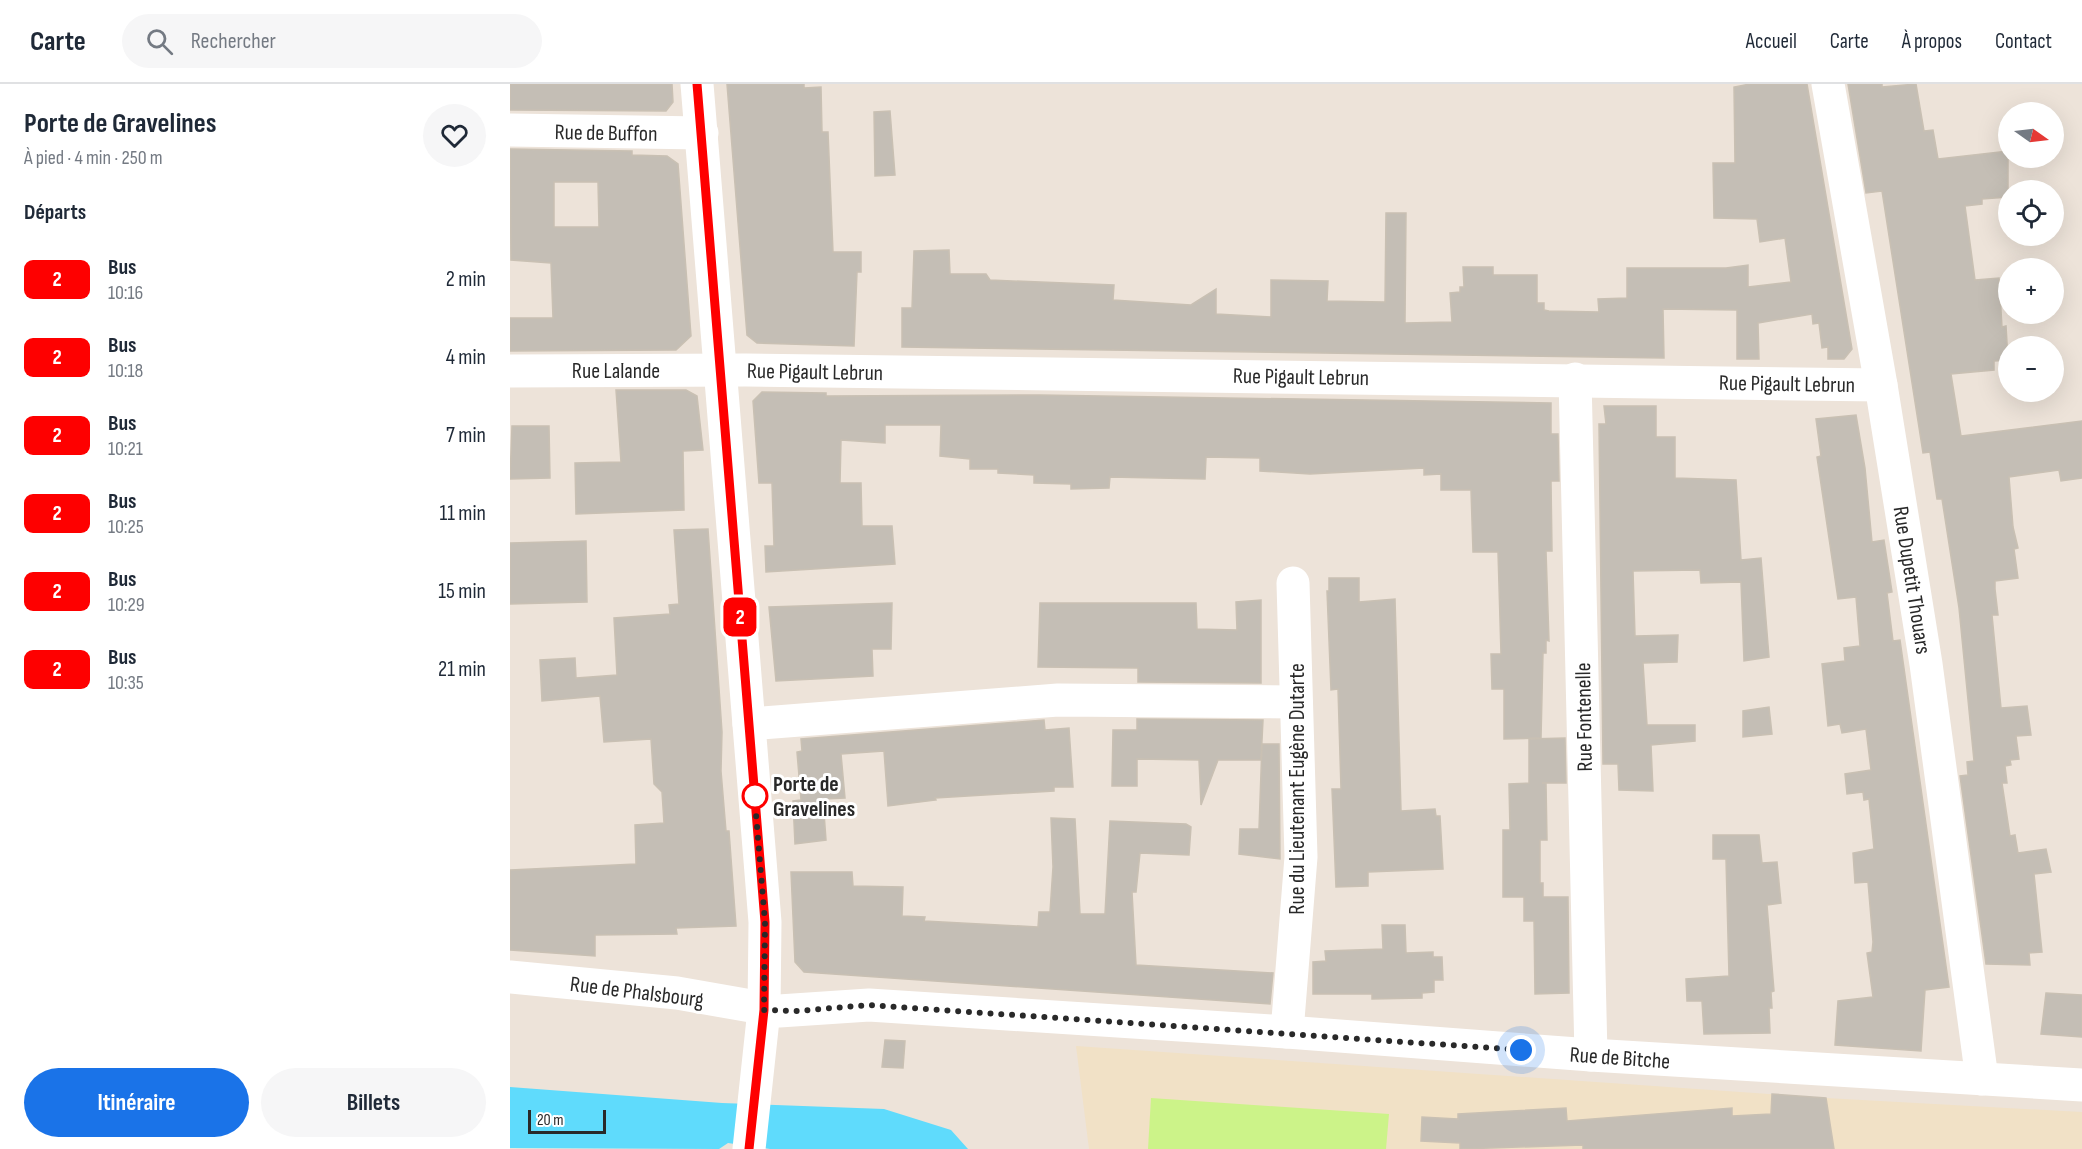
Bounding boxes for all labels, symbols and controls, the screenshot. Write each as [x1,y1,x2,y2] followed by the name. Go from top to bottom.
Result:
[122,14,542,68] search box
[30,25,86,58] text: Carte
[143,25,176,58] icon: search
[191,28,276,55] text: Rechercher
[1746,29,1797,54] text: Accueil
[1830,29,1869,54] text: Carte
[1902,29,1962,54] text: À propos
[1995,29,2052,54] text: Contact
[1998,102,2064,168] north arrow
[1998,102,2064,402] map controls
[423,104,486,167] button: heart
[24,107,216,140] text: Porte de Gravelines
[554,119,658,148] street label: Rue de Buffon
[24,146,163,170] text: À pied · 4 min · 250 m
[1998,180,2064,246] button: locate
[24,199,86,226] text: Départs
[108,254,137,281] text: Bus
[1998,258,2064,324] button: +
[446,266,486,293] text: 2 min
[52,267,62,292] text: 2
[108,281,143,305] text: 10:16
[108,332,137,359] text: Bus
[1998,336,2064,402] button: −
[446,344,486,371] text: 4 min
[52,345,62,370] text: 2
[572,358,660,385] street label: Rue Lalande
[747,358,883,387] street label: Rue Pigault Lebrun
[108,359,143,383] text: 10:18
[1233,363,1369,392] street label: Rue Pigault Lebrun
[1719,370,1855,399] street label: Rue Pigault Lebrun
[108,410,137,437] text: Bus
[446,422,486,449] text: 7 min
[52,423,62,448] text: 2
[108,437,143,461] text: 10:21
[108,488,137,515] text: Bus
[439,500,486,527] text: 11 min
[52,501,62,526] text: 2
[1886,504,1937,656] street label: Rue Dupetit Thouars
[108,515,144,539] text: 10:25
[108,566,137,593] text: Bus
[438,578,486,605] text: 15 min
[52,579,62,604] text: 2
[108,593,145,617] text: 10:29
[720,598,760,636] line badge: 2
[735,605,745,630] text: 2
[108,644,137,671] text: Bus
[438,656,486,683] text: 21 min
[52,657,62,682] text: 2
[1570,662,1599,772] street label: Rue Fontenelle
[1284,663,1311,915] street label: Rue du Lieutenant Eugène Dutarte
[108,671,144,695] text: 10:35
[773,771,855,823] place label: Porte de Gravelines
[742,783,768,809] marker: Porte de Gravelines
[569,971,705,1014] street label: Rue de Phalsbourg
[1506,1035,1536,1065] your location
[1569,1042,1671,1075] street label: Rue de Bitche
[24,1068,249,1137] button: Itinéraire
[261,1068,486,1137] button: Billets
[528,1107,606,1134] scale bar
[537,1111,564,1130] text: 20 m

